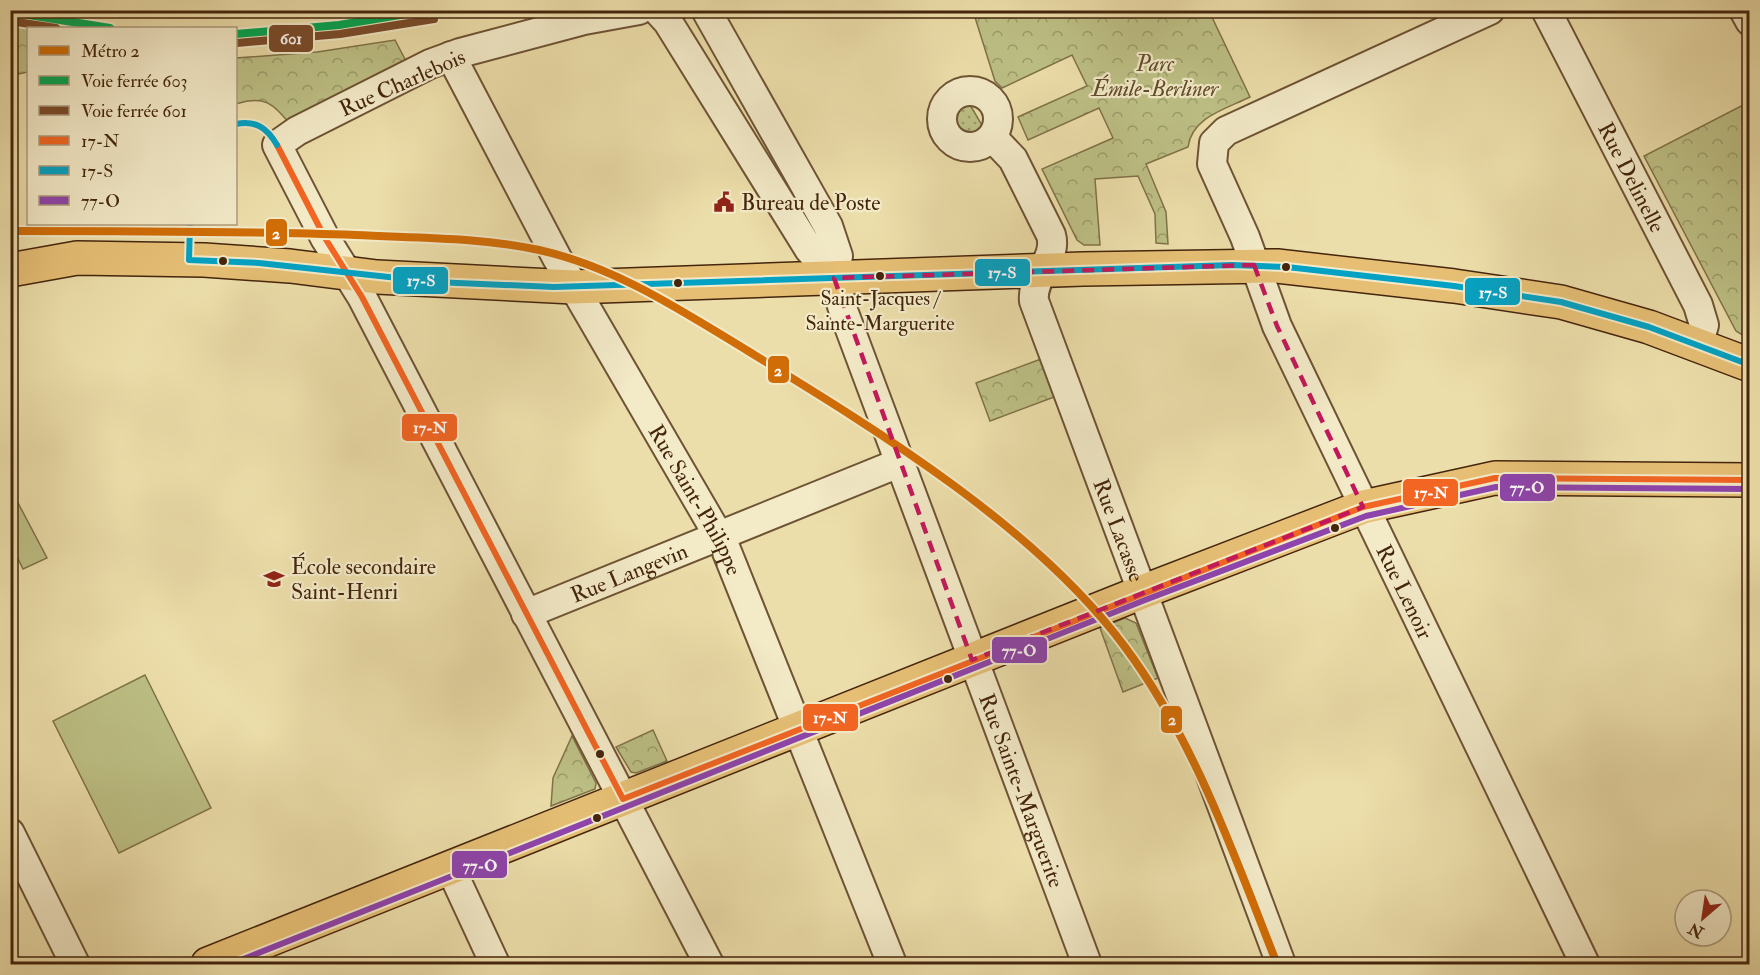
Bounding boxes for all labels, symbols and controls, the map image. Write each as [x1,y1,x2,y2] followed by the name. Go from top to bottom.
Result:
[268,24,314,53] line badge: 601
[27,27,237,225] legend
[280,29,302,49] text: 601
[81,40,140,63] text: Métro 2
[335,43,470,123] street label: Rue Charlebois
[1090,50,1220,103] park label: Parc Émile-Berliner
[81,70,188,93] text: Voie ferrée 603
[81,100,187,123] text: Voie ferrée 601
[1591,118,1671,237] street label: Rue Delinelle
[81,130,119,153] text: 17-N
[81,160,113,183] text: 17-S
[741,189,881,217] place label: Bureau de Poste
[81,190,120,213] text: 77-O
[712,190,736,214] public building icon: Bureau de Poste
[265,218,288,247] line badge: 2
[272,224,280,244] text: 2
[217,255,229,267] unlabelled marker
[974,258,1031,287] line badge: 17-S
[1280,261,1292,273] unlabelled marker
[988,263,1016,283] text: 17-S
[392,266,449,295] line badge: 17-S
[874,270,886,282] marker: Saint-Jacques / Sainte-Marguerite
[407,271,435,291] text: 17-S
[672,277,684,289] unlabelled marker
[1464,277,1521,306] line badge: 17-S
[1479,283,1507,303] text: 17-S
[805,286,955,336] place label: Saint-Jacques / Sainte-Marguerite
[767,355,790,384] line badge: 2
[774,361,782,381] text: 2
[401,413,458,442] line badge: 17-N
[413,418,448,438] text: 17-N
[642,420,748,579] street label: Rue Saint-Philippe
[1499,473,1556,502] line badge: 77-O
[1086,475,1150,586] street label: Rue Lacasse
[1402,478,1459,507] line badge: 17-N
[1510,478,1544,498] text: 77-O
[1414,483,1449,503] text: 17-N
[1329,522,1341,534] unlabelled marker
[567,537,692,609] street label: Rue Langevin
[1370,540,1439,645] street label: Rue Lenoir
[291,552,436,606] place label: École secondaire Saint-Henri
[262,567,286,591] school or university icon: École secondaire Saint-Henri
[991,636,1048,664] line badge: 77-O
[1002,641,1036,661] text: 77-O
[942,673,954,685] unlabelled marker
[972,690,1070,892] street label: Rue Sainte-Marguerite
[802,703,859,732] line badge: 17-N
[1160,705,1183,734] line badge: 2
[813,708,848,728] text: 17-N
[1168,710,1176,730] text: 2
[594,748,606,760] unlabelled marker
[591,812,603,824] unlabelled marker
[451,850,508,879] line badge: 77-O
[463,856,497,876] text: 77-O
[1673,888,1733,948] north arrow
[1685,918,1708,943] text: N

